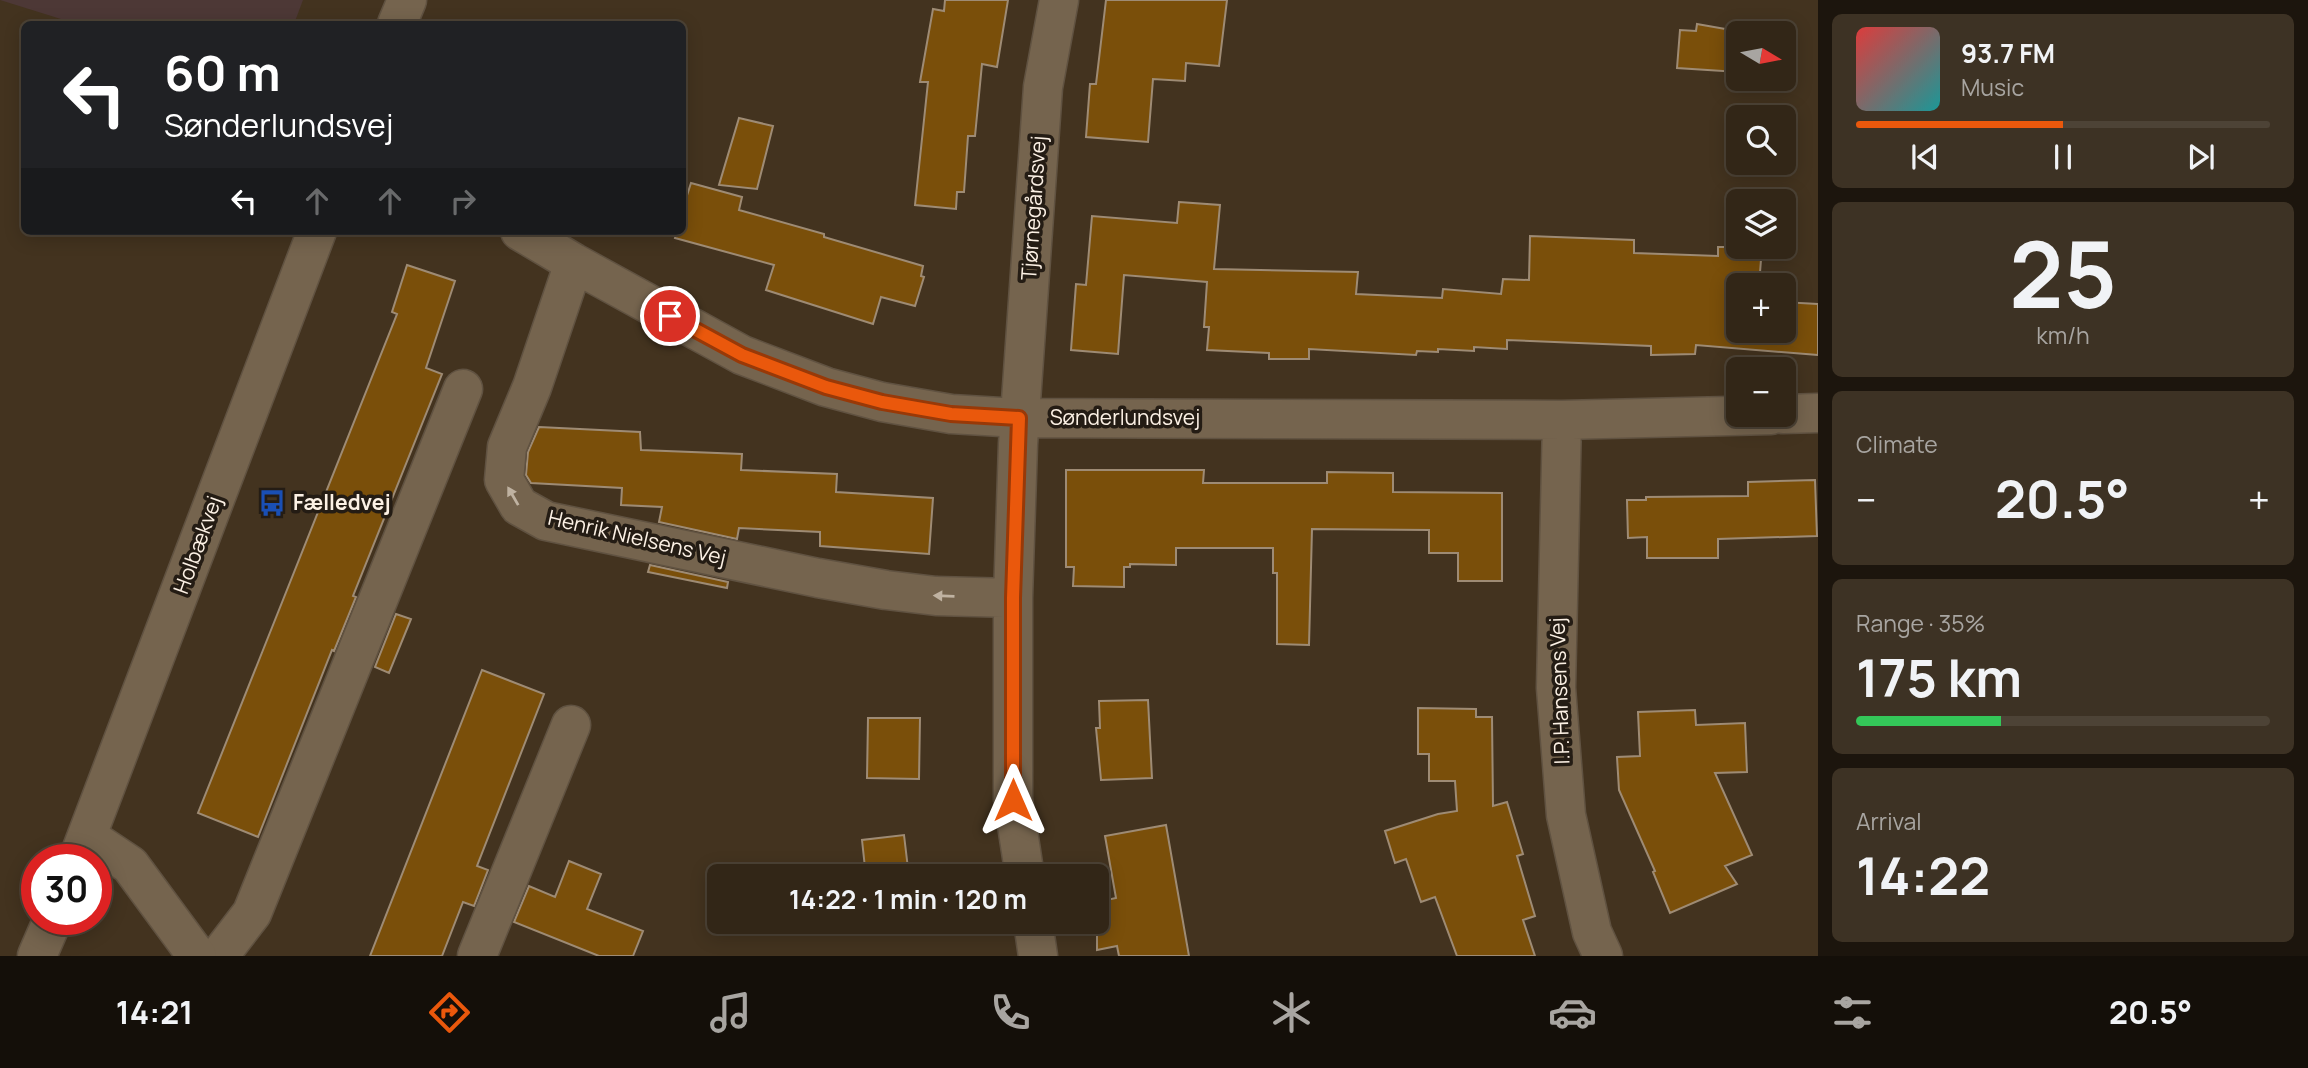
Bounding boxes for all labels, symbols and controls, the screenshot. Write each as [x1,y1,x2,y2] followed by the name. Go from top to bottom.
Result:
[1726,21,1796,91] north arrow
[1726,21,1796,427] map controls
[1961,35,2055,71] text: 93.7 FM
[164,39,281,106] text: 60 m
[49,49,140,140] icon: left
[1961,71,2024,103] text: Music
[164,103,394,147] text: Sønderlundsvej
[1726,105,1796,175] button: search
[1014,135,1052,281] street label: Tjørnegårdsvej
[1906,138,1944,176] icon: previous
[2044,138,2082,176] icon: pause
[2182,138,2220,176] icon: next
[225,182,263,220] icon: left
[298,182,336,220] icon: ahead
[371,182,409,220] icon: ahead
[444,182,482,220] icon: right
[1726,189,1796,259] button: layers
[2009,211,2117,335] text: 25
[1726,273,1796,343] button: +
[640,286,700,346] pin
[651,297,689,335] icon: arrive
[2036,319,2090,351] text: km/h
[1726,357,1796,427] button: −
[1050,403,1200,431] street label: Sønderlundsvej
[1856,428,1938,460] text: Climate
[1995,463,2130,534] text: 20.5°
[1856,473,1877,525] text: −
[2248,473,2270,525] text: +
[507,487,519,506] one-way arrow
[257,488,287,518] bus stop icon: Fælledvej
[293,488,391,516] place label: Fælledvej
[166,492,228,597] street label: Holbækvej
[545,503,729,571] street label: Henrik Nielsens Vej
[933,591,955,602] one-way arrow
[1856,607,1985,639] text: Range · 35%
[1542,617,1576,765] street label: I.P. Hansens Vej
[1856,642,2022,713] text: 175 km
[976,763,1050,837] position arrow
[1856,805,1922,837] text: Arrival
[1856,840,1990,911] text: 14:22
[21,844,112,935] speed limit sign: 30
[789,881,1027,917] text: 14:22 · 1 min · 120 m
[425,988,474,1037] icon: directions
[706,988,755,1037] icon: music
[986,988,1035,1037] icon: phone
[1267,988,1316,1037] icon: climate
[1548,988,1597,1037] icon: car
[1828,988,1877,1037] icon: filters
[116,990,193,1034] text: 14:21
[2109,990,2192,1034] text: 20.5°

